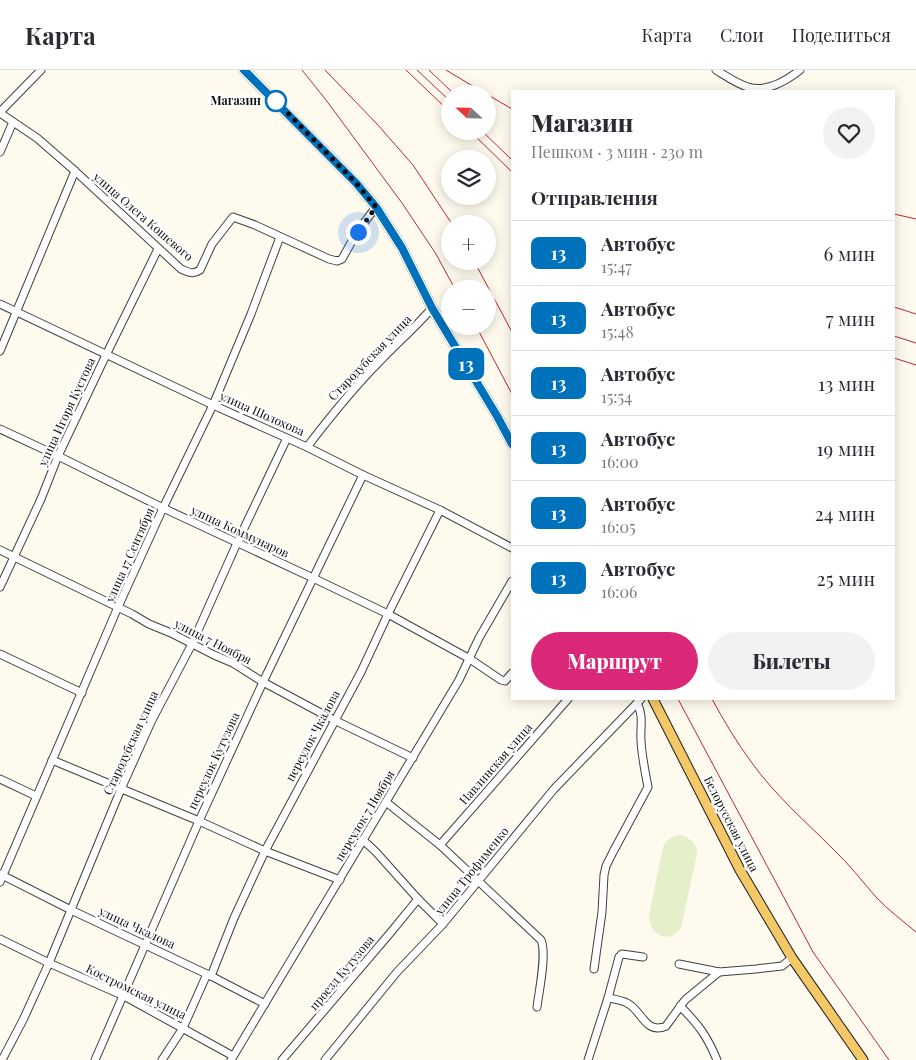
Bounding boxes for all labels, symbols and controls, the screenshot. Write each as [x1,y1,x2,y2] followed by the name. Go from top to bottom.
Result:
[25,19,96,51] text: Карта
[641,23,692,47] text: Карта
[720,23,764,47] text: Слои
[792,23,891,47] text: Поделиться
[441,85,496,140] north arrow
[441,85,496,335] map controls
[265,90,287,112] marker: Магазин
[211,92,261,108] place label: Магазин
[531,106,633,138] text: Магазин
[823,107,875,159] button: heart
[531,141,703,162] text: Пешком · 3 мин · 230 m
[441,150,496,205] button: layers
[90,168,197,264] street label: улица Олега Кошевого
[531,184,658,210] text: Отправления
[441,215,496,270] button: +
[346,220,371,245] your location
[601,230,676,256] text: Автобус
[823,240,875,266] text: 6 мин
[551,241,566,265] text: 13
[601,256,632,277] text: 15:47
[441,280,496,335] button: −
[601,295,676,321] text: Автобус
[826,305,875,331] text: 7 мин
[551,306,566,330] text: 13
[324,311,414,404] street label: Стародубская улица
[601,321,634,342] text: 15:48
[444,348,488,380] line badge: 13
[458,352,474,376] text: 13
[33,355,98,469] street label: улица Игоря Кустова
[601,360,676,386] text: Автобус
[818,370,875,396] text: 13 мин
[551,371,566,395] text: 13
[601,386,632,407] text: 15:54
[217,387,307,439] street label: улица Шолохова
[601,425,676,451] text: Автобус
[817,435,875,461] text: 19 мин
[551,436,566,460] text: 13
[601,451,639,472] text: 16:00
[601,490,676,516] text: Автобус
[815,500,875,526] text: 24 мин
[188,501,292,561] street label: улица Коммунаров
[551,501,566,525] text: 13
[101,504,157,605] street label: улица 17 Сентября
[601,516,636,537] text: 16:05
[601,555,676,581] text: Автобус
[817,565,875,591] text: 25 мин
[551,566,566,590] text: 13
[601,581,637,602] text: 16:06
[171,614,255,668] street label: улица 7 Ноября
[531,632,698,690] button: Маршрут
[708,632,875,690] button: Билеты
[281,687,343,784] street label: переулок Чкалова
[99,688,161,797] street label: Стародубская улица
[184,709,243,812] street label: переулок Кутузова
[455,719,535,808] street label: Навлинская улица
[331,767,398,864] street label: переулок 7 Ноября
[701,773,763,874] street label: Белорусская улица
[430,823,512,918] street label: улица Трофименко
[96,902,178,952] street label: улица Чкалова
[305,932,377,1013] street label: проезд Кутузова
[84,960,189,1022] street label: Костромская улица

